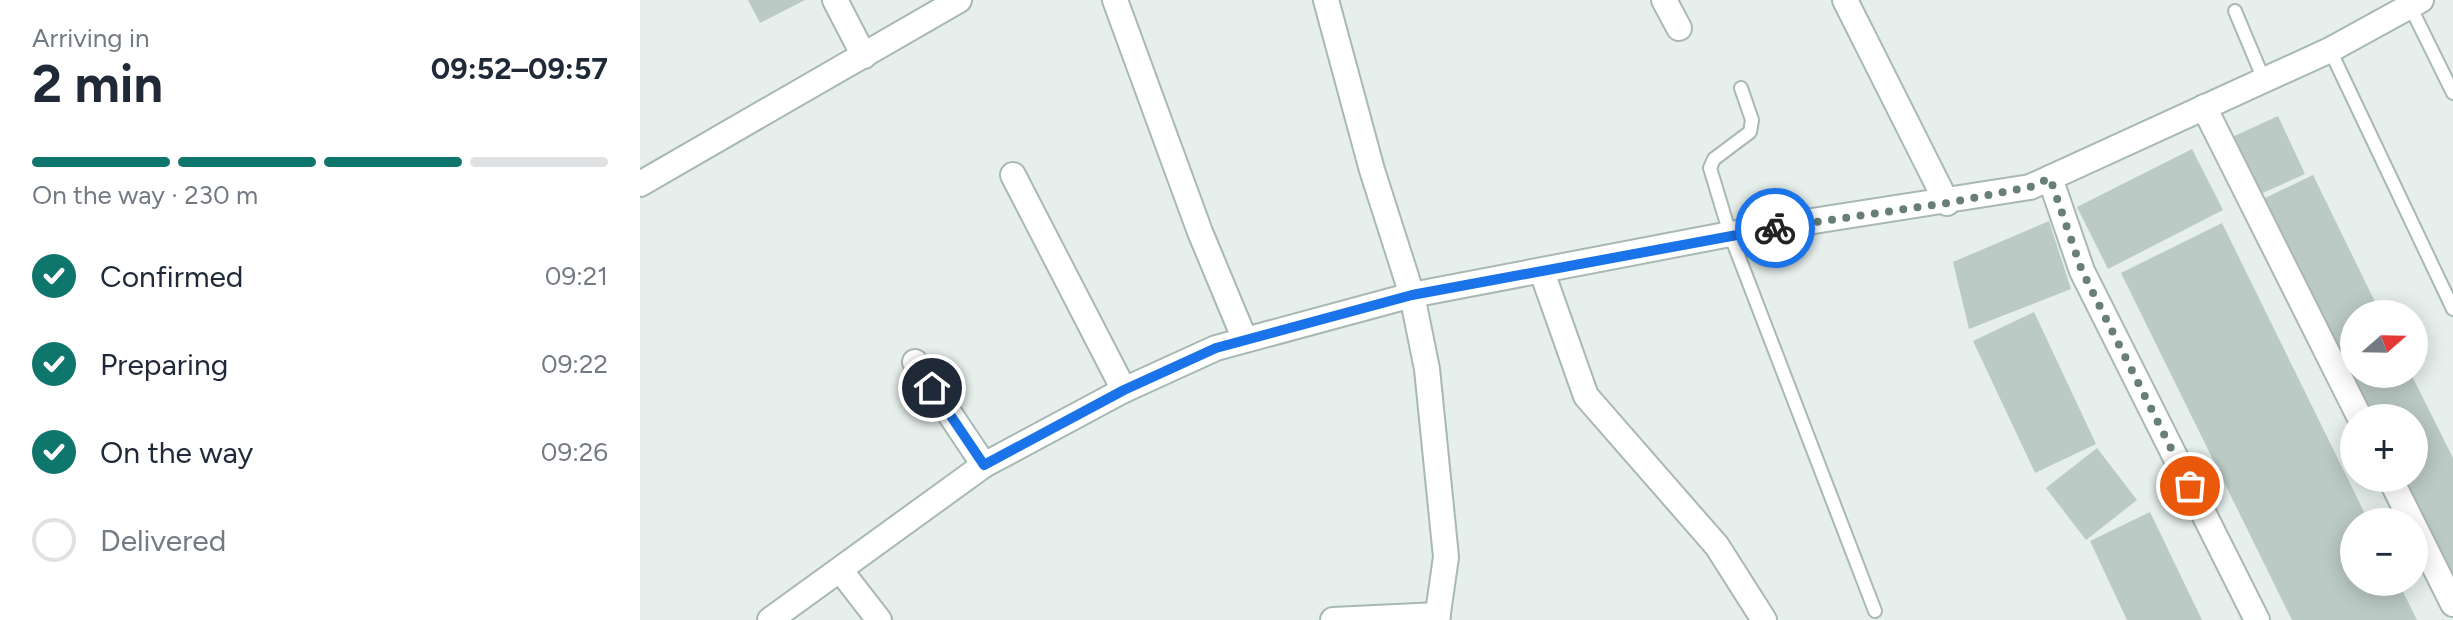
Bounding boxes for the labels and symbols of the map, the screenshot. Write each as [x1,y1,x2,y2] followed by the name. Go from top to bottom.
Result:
[1735,188,1815,268] courier
[2340,300,2428,388] north arrow
[898,354,966,422] pin
[2156,452,2224,520] pin

